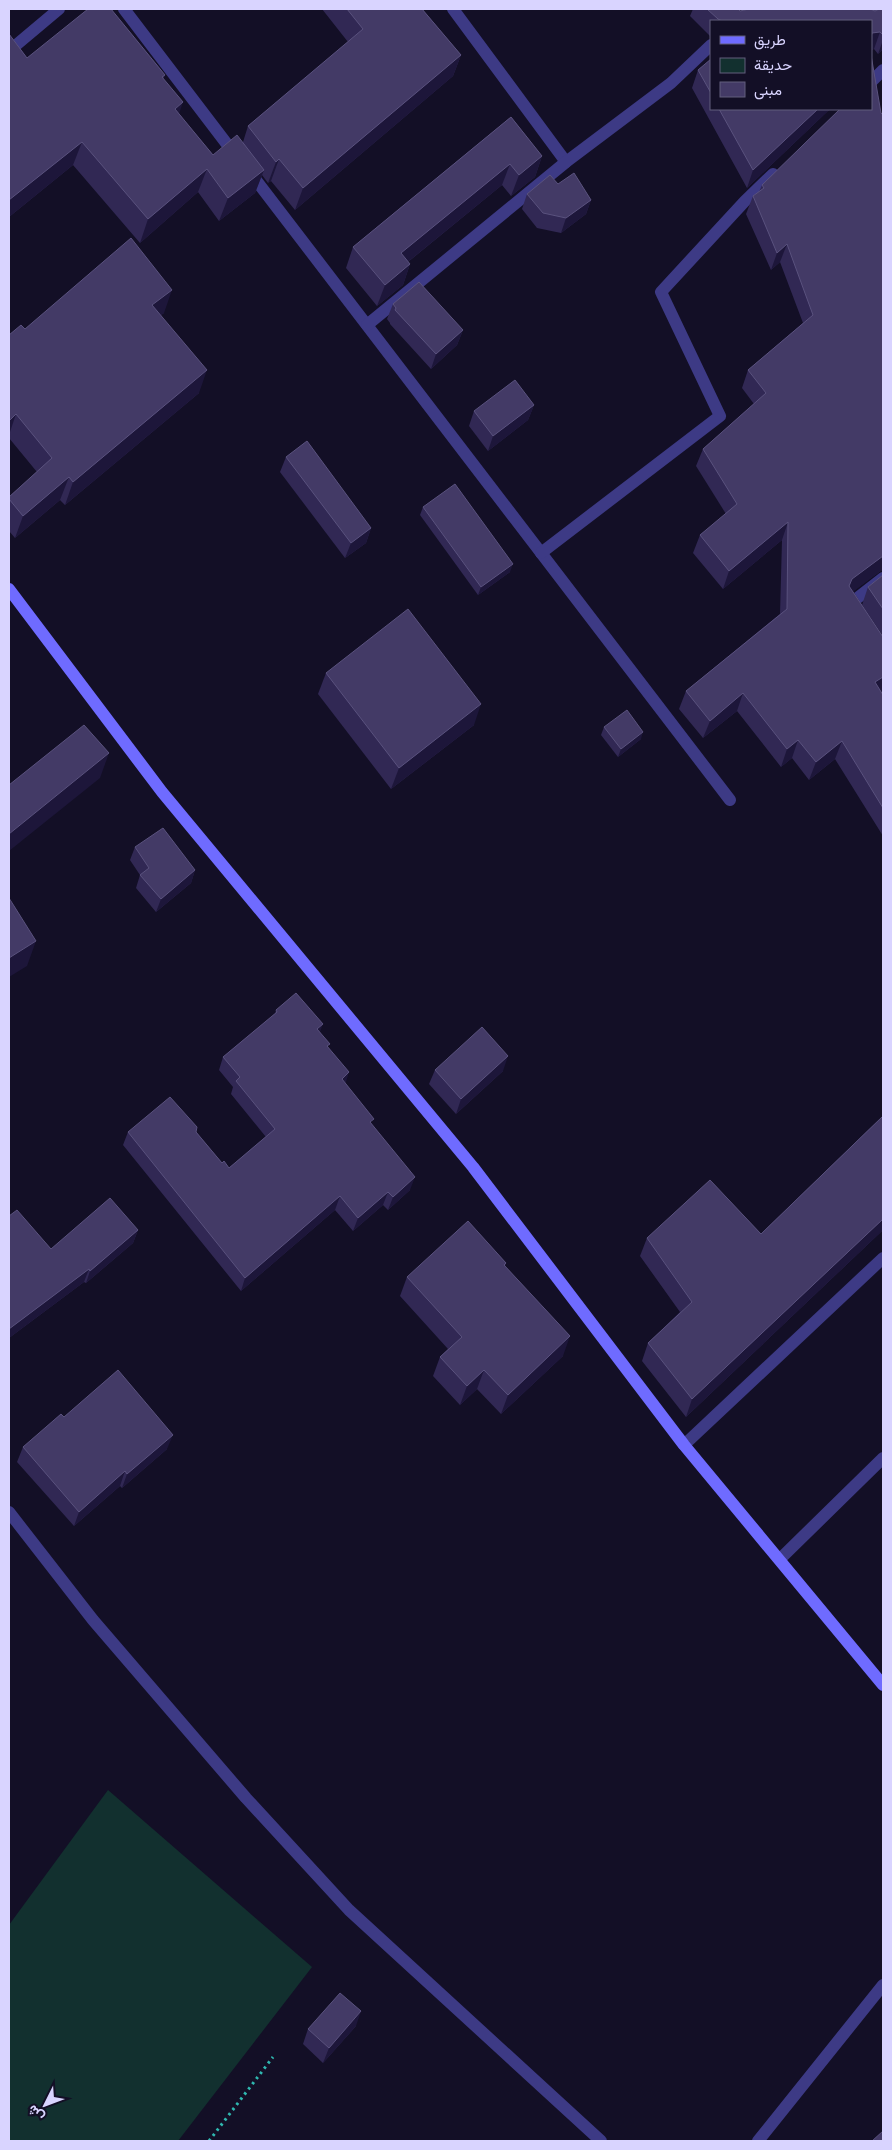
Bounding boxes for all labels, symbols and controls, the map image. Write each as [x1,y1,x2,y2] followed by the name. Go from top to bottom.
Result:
[710,20,872,110] legend
[754,31,786,50] text: طريق
[754,56,792,74] text: حديقة
[754,81,782,100] text: مبنى
[20,2080,70,2130] north arrow
[24,2101,48,2125] text: ش

